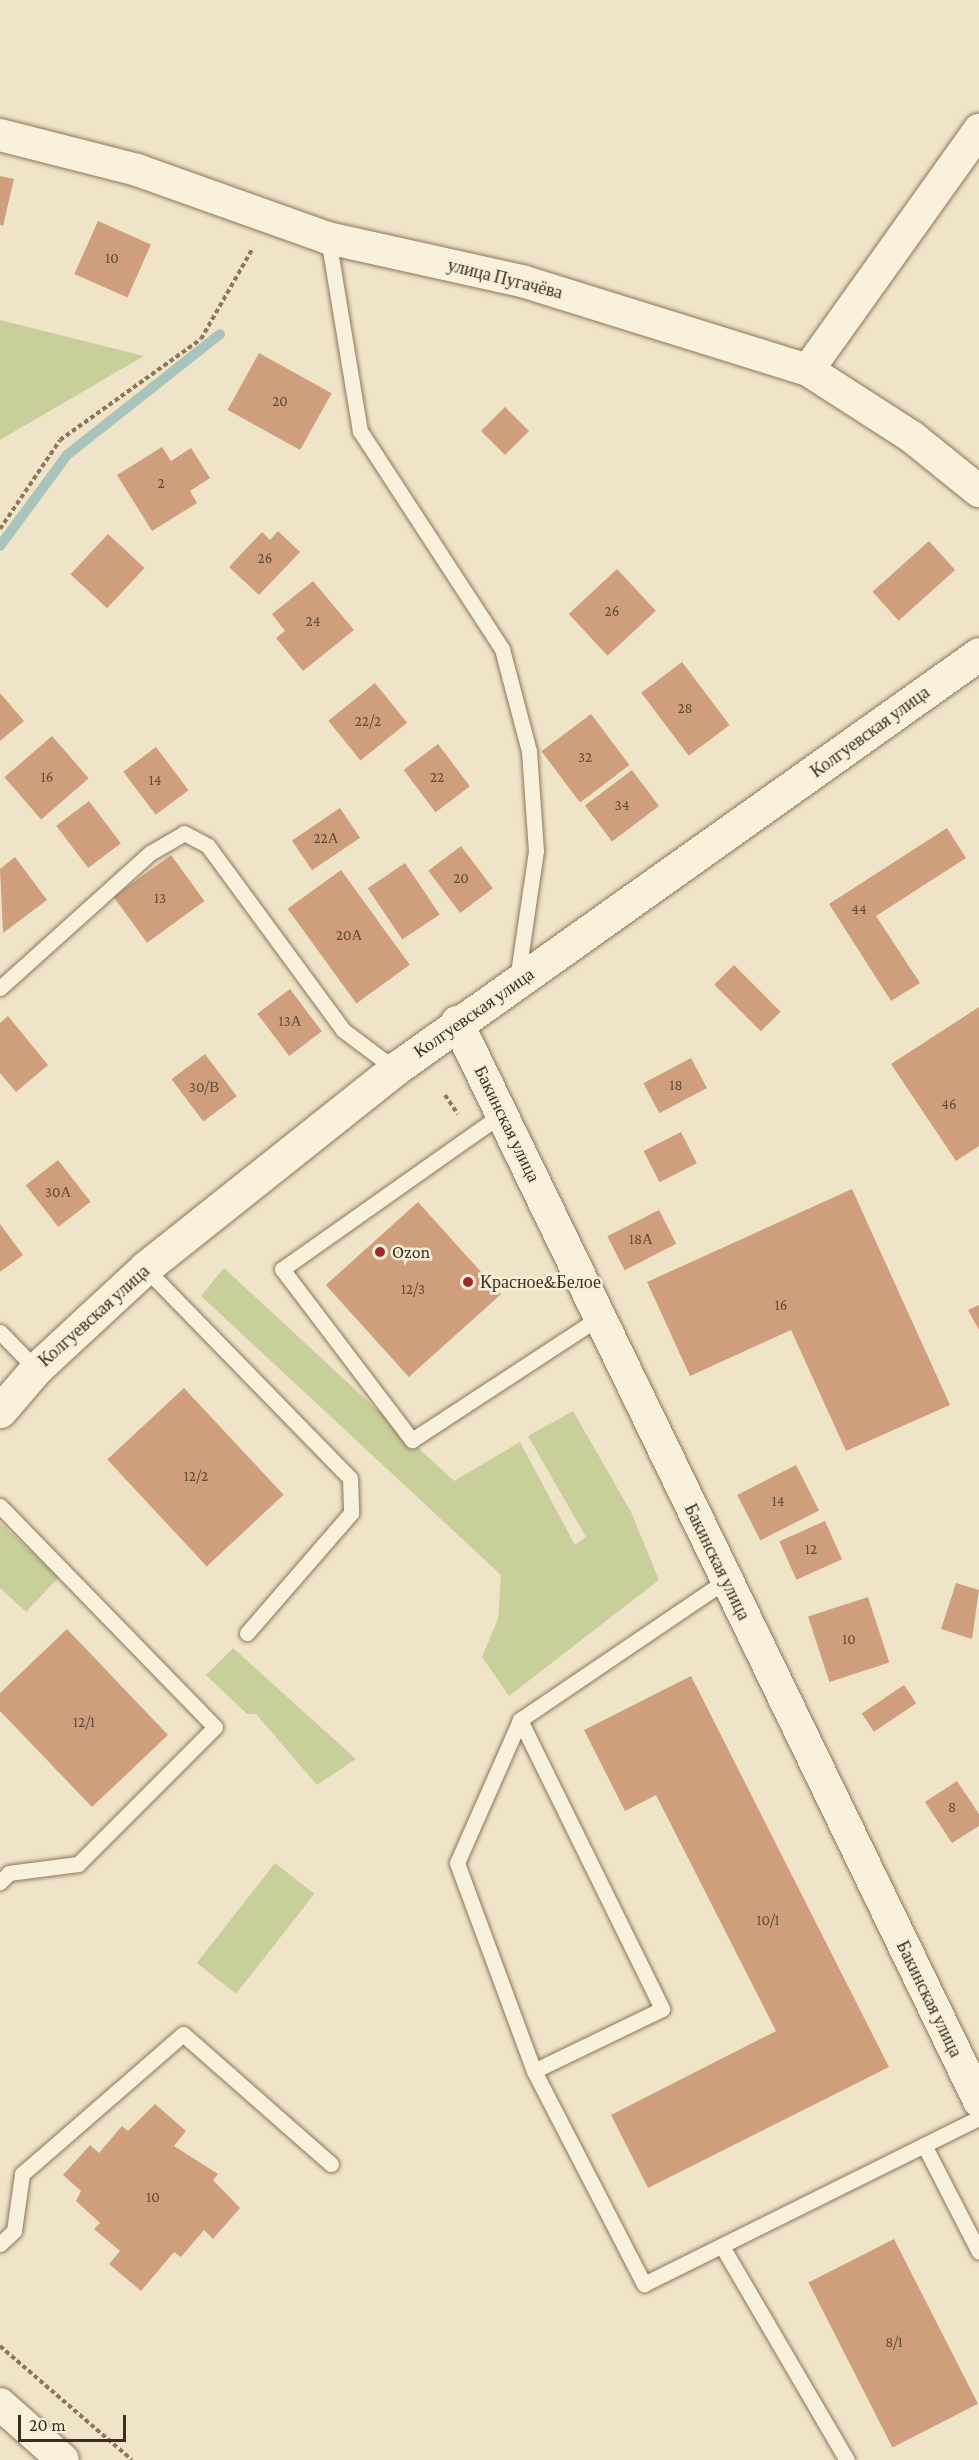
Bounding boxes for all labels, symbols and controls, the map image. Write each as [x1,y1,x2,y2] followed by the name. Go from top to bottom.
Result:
[105,250,119,268] house number: 10
[445,254,565,304] street label: улица Пугачёва
[272,393,288,411] house number: 20
[157,475,165,493] house number: 2
[258,550,272,568] house number: 26
[605,603,619,621] house number: 26
[306,613,320,631] house number: 24
[806,682,934,782] street label: Колгуевская улица
[677,700,693,718] house number: 28
[355,713,381,731] house number: 22/2
[578,749,592,767] house number: 32
[41,769,53,787] house number: 16
[430,769,444,787] house number: 22
[149,772,161,790] house number: 14
[615,797,629,815] house number: 34
[313,830,339,848] house number: 22А
[453,870,469,888] house number: 20
[154,890,166,908] house number: 13
[851,901,867,919] house number: 44
[336,927,362,945] house number: 20А
[410,963,538,1063] street label: Колгуевская улица
[279,1013,301,1031] house number: 13А
[469,1062,545,1186] street label: Бакинская улица
[669,1077,683,1095] house number: 18
[189,1079,219,1097] house number: 30/В
[941,1096,957,1114] house number: 46
[45,1184,71,1202] house number: 30А
[629,1231,653,1249] house number: 18А
[392,1241,430,1263] place label: Ozon
[373,1245,387,1259] marker: Ozon
[34,1260,154,1372] street label: Колгуевская улица
[480,1271,601,1293] place label: Красное&Белое
[461,1275,475,1289] marker: Красное&Белое
[401,1281,425,1299] house number: 12/3
[775,1297,787,1315] house number: 16
[184,1468,208,1486] house number: 12/2
[772,1493,784,1511] house number: 14
[679,1500,755,1624] street label: Бакинская улица
[805,1541,817,1559] house number: 12
[842,1631,856,1649] house number: 10
[73,1714,95,1732] house number: 12/1
[948,1799,956,1817] house number: 8
[757,1912,779,1930] house number: 10/1
[891,1937,967,2061] street label: Бакинская улица
[146,2189,160,2207] house number: 10
[885,2334,903,2352] house number: 8/1
[21,2403,129,2441] scale bar
[29,2415,66,2435] text: 20 m

